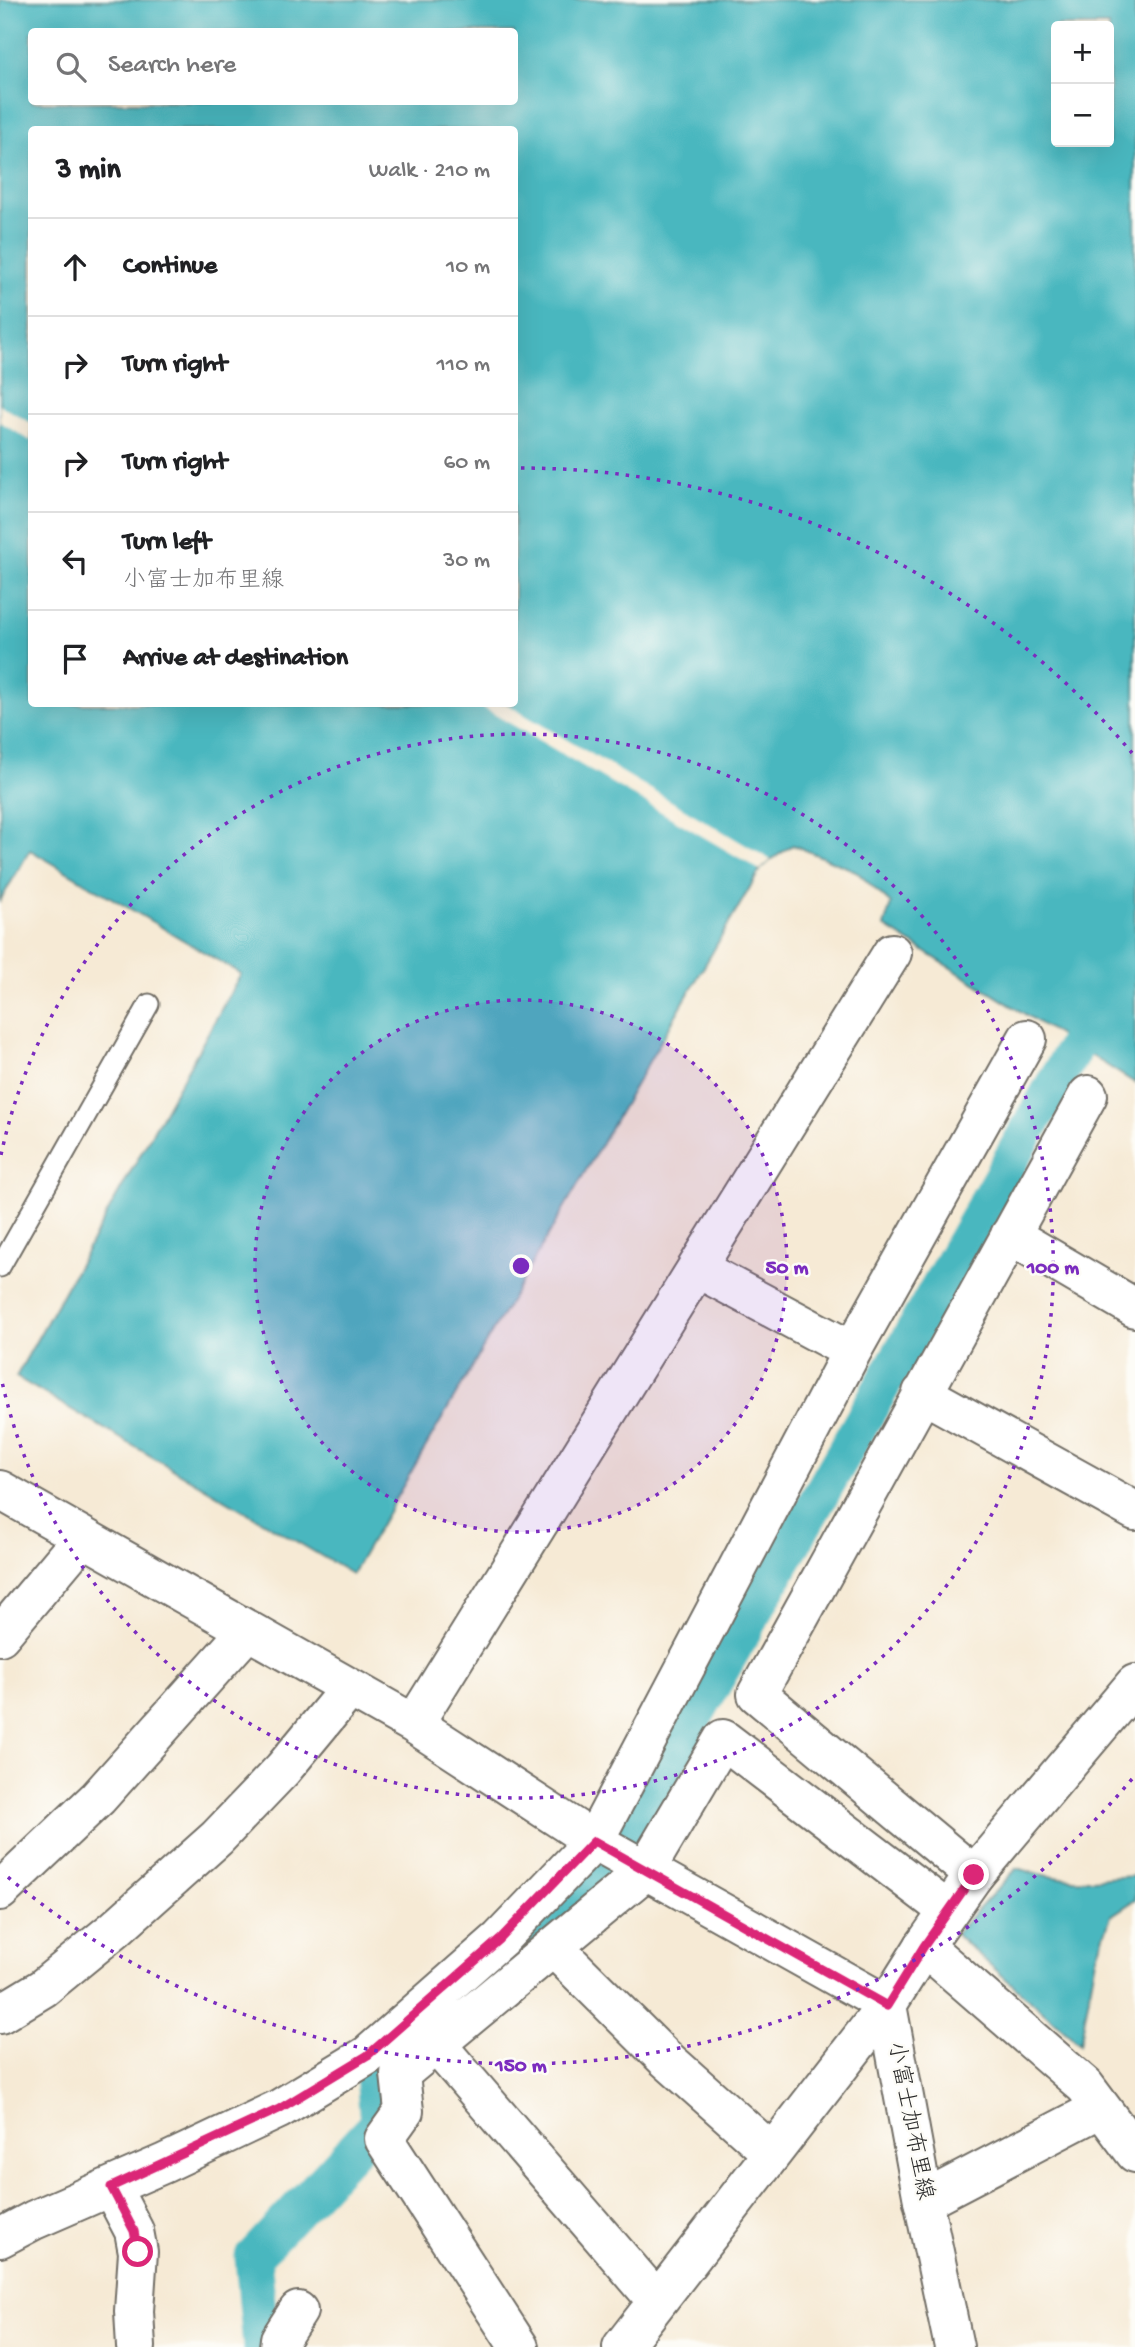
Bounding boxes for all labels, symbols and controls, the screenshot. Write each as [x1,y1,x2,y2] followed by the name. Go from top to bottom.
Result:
[1051,21,1114,147] map controls
[1051,21,1114,84] button: +
[28,28,518,105] search box
[52,48,90,86] icon: search
[108,51,236,82] text: Search here
[1051,84,1114,147] button: −
[56,154,121,189] text: 3 min
[369,158,490,185] text: Walk · 210 m
[56,248,94,286] icon: ahead
[123,252,217,283] text: Continue
[446,254,490,281] text: 10 m
[56,346,94,384] icon: right
[123,350,227,381] text: Turn right
[437,352,490,379] text: 110 m
[56,444,94,482] icon: right
[123,448,227,479] text: Turn right
[444,450,490,477] text: 60 m
[123,528,211,559] text: Turn left
[56,542,94,580] icon: left
[443,548,490,575] text: 30 m
[123,568,284,595] text: 小富士加布里線
[56,640,94,678] icon: arrive
[123,644,348,675] text: Arrive at destination
[509,1254,533,1278] centre of rings
[766,1257,809,1282] text: 50 m
[1026,1257,1079,1282] text: 100 m
[958,1859,989,1890] route end
[880,2039,939,2203] street label: 小富士加布里線
[494,2055,547,2080] text: 150 m
[122,2236,153,2267] route start

